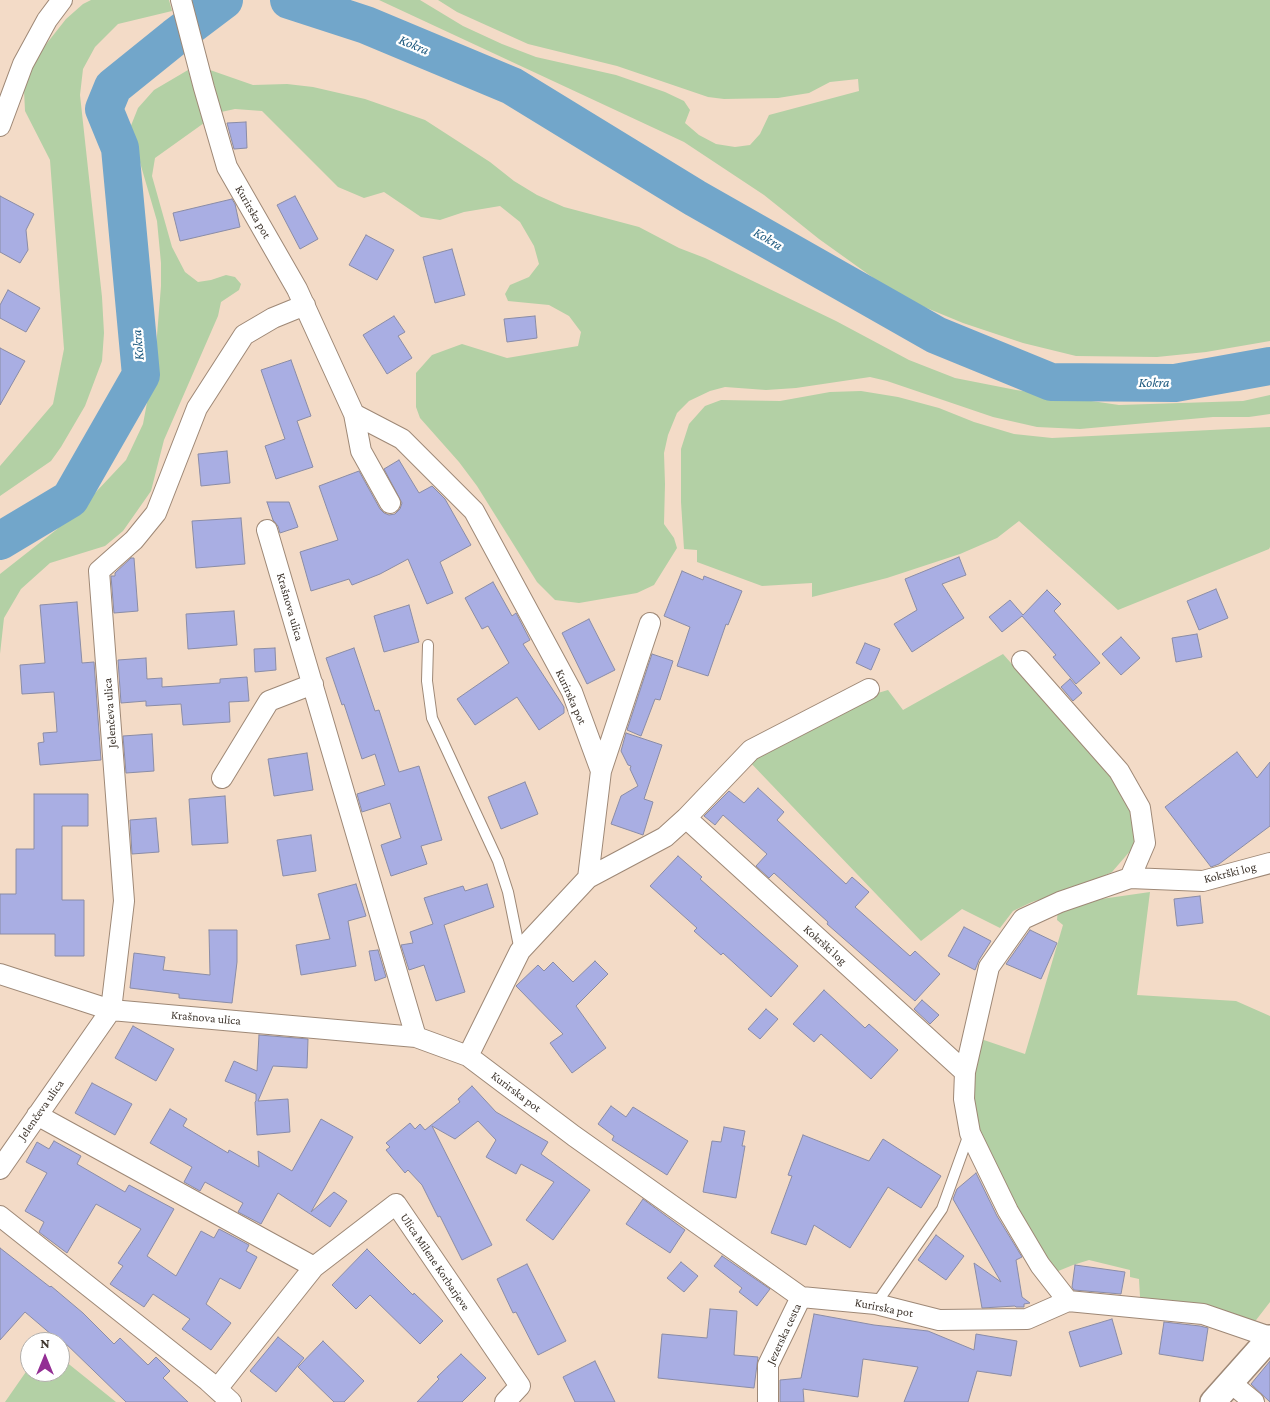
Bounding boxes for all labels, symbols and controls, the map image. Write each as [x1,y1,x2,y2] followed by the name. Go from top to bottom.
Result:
[396,31,432,59] water label: Kokra
[232,183,274,241] street label: Kurirska pot
[750,224,786,254] water label: Kokra
[128,329,148,361] water label: Kokra
[1138,375,1170,391] water label: Kokra
[273,571,307,643] street label: Krašnova ulica
[552,667,590,727] street label: Kurirska pot
[100,677,120,749] street label: Jelenčeva ulica
[1202,860,1258,886] street label: Kokrški log
[800,922,850,968] street label: Kokrški log
[171,1008,241,1028] street label: Krašnova ulica
[488,1068,544,1116] street label: Kurirska pot
[15,1077,67,1143] street label: Jelenčeva ulica
[397,1211,473,1313] street label: Ulica Milene Korbarjeve
[854,1295,914,1321] street label: Kurirska pot
[764,1301,804,1367] street label: Jezerska cesta
[20,1332,70,1382] north arrow
[40,1335,50,1351] text: N

